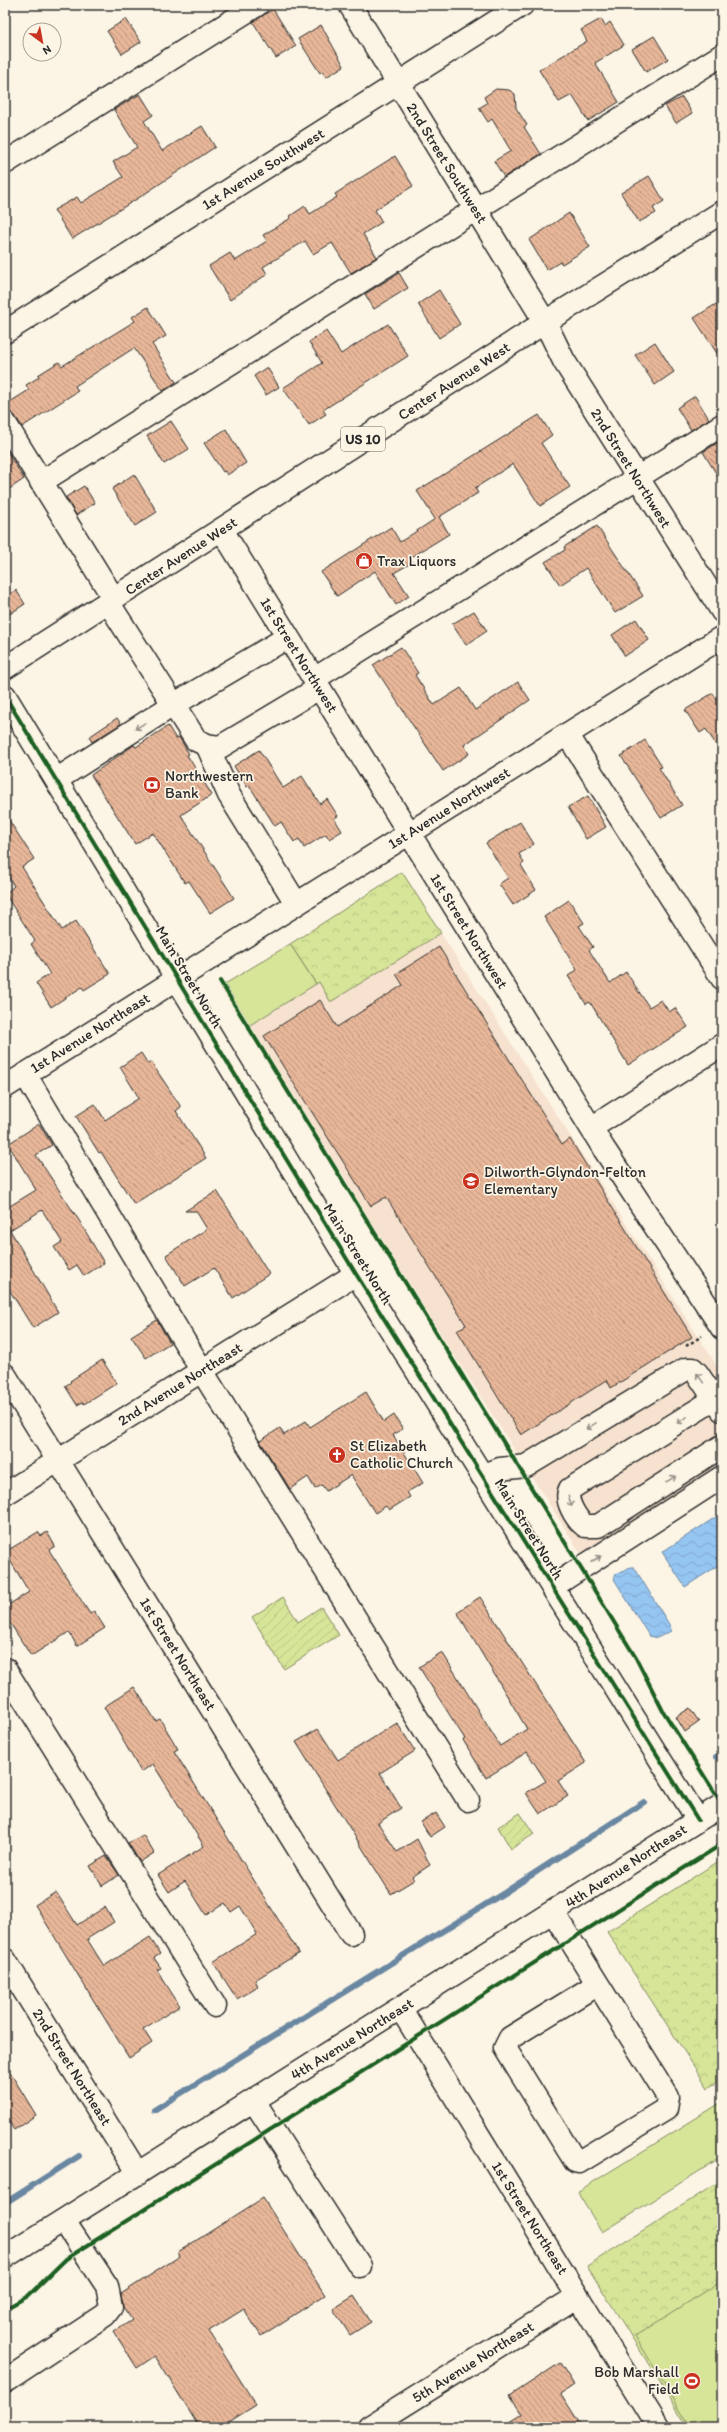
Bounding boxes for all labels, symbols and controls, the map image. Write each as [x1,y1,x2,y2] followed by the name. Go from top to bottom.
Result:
[22,22,62,62] north arrow
[40,43,54,58] text: N
[403,99,492,227] street label: 2nd Street Southwest
[198,124,328,214] street label: 1st Avenue Southwest
[395,338,514,424] street label: Center Avenue West
[587,405,675,531] street label: 2nd Street Northwest
[341,427,385,451] road number: US 10
[122,513,241,599] street label: Center Avenue West
[354,551,374,571] shop icon: Trax Liquors
[377,552,457,570] place label: Trax Liquors
[256,594,342,716] street label: 1st Street Northwest
[135,722,146,730] one-way arrow
[385,763,514,853] street label: 1st Avenue Northwest
[165,767,253,802] place label: Northwestern Bank
[142,775,162,795] bank icon: Northwestern Bank
[426,870,512,992] street label: 1st Street Northwest
[151,923,227,1031] street label: Main Street North
[27,989,154,1077] street label: 1st Avenue Northeast
[484,1163,646,1198] place label: Dilworth-Glyndon-Felton Elementary
[461,1171,481,1191] school or university icon: Dilworth-Glyndon-Felton Elementary
[320,1200,396,1308] street label: Main Street North
[115,1338,246,1430] street label: 2nd Avenue Northeast
[696,1372,704,1383] one-way arrow
[676,1415,687,1424] one-way arrow
[585,1422,596,1431] one-way arrow
[350,1437,453,1472] place label: St Elizabeth Catholic Church
[327,1445,347,1465] church icon: St Elizabeth Catholic Church
[491,1475,567,1583] street label: Main Street North
[665,1475,676,1483] one-way arrow
[567,1494,574,1507] one-way arrow
[591,1554,602,1563] one-way arrow
[136,1594,220,1714] street label: 1st Street Northeast
[562,1820,690,1912] street label: 4th Avenue Northeast
[287,1994,417,2084] street label: 4th Avenue Northeast
[29,2005,116,2129] street label: 2nd Street Northeast
[488,2158,572,2278] street label: 1st Street Northeast
[409,2317,537,2407] street label: 5th Avenue Northeast
[594,2363,680,2398] place label: Bob Marshall Field
[682,2371,702,2391] sports icon: Bob Marshall Field

